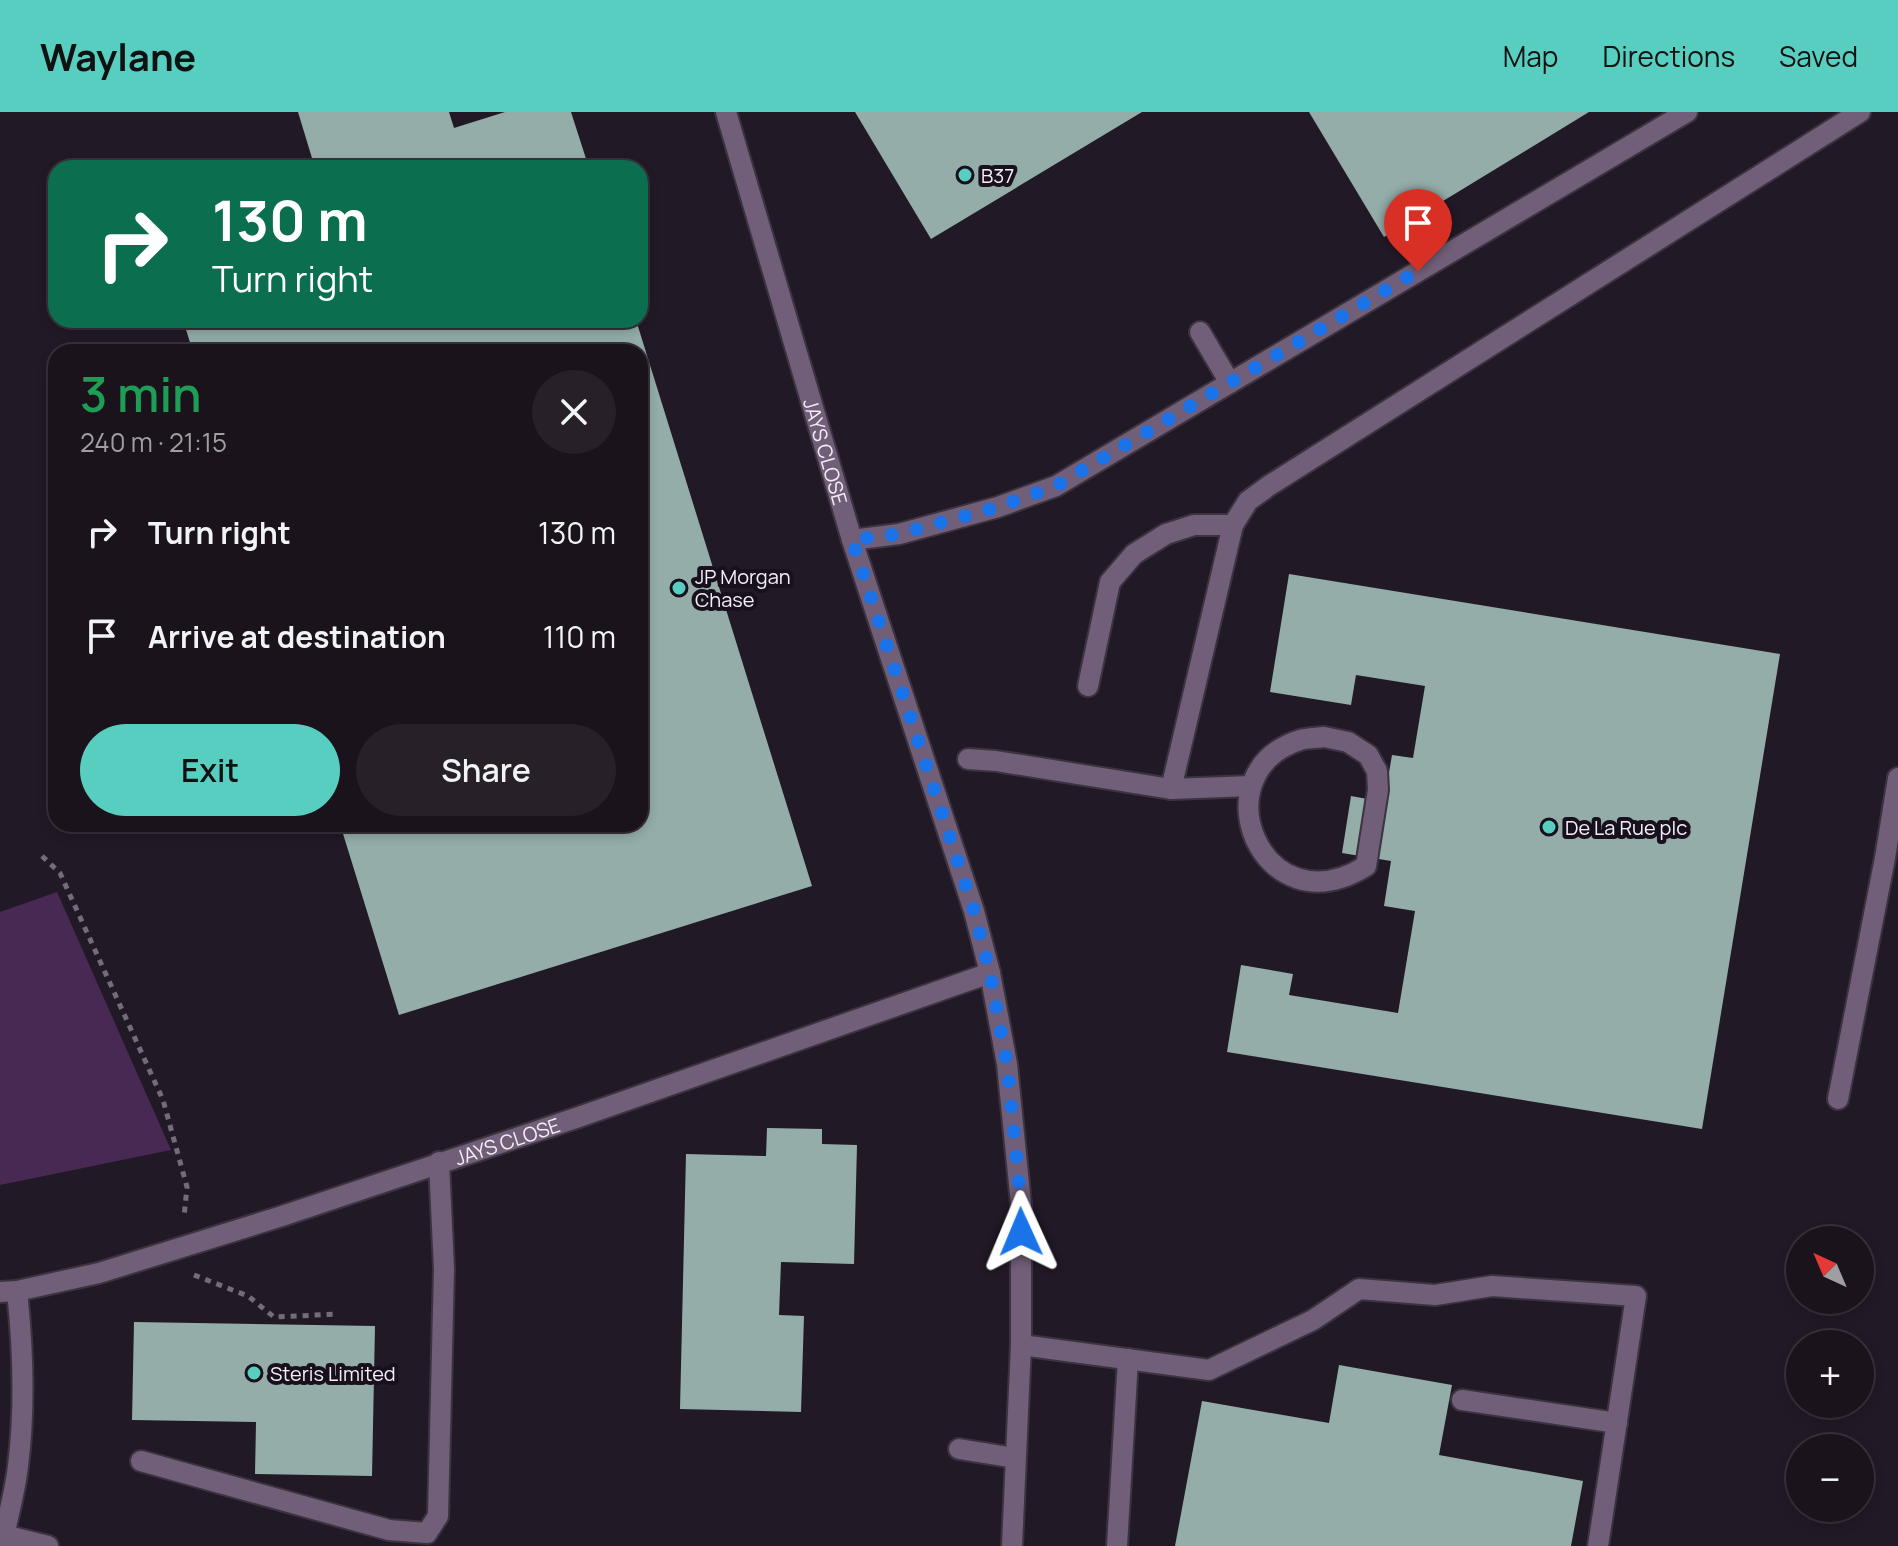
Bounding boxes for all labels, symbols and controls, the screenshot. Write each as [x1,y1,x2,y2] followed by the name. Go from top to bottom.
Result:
[40,30,196,82] text: Waylane
[1503,37,1558,75] text: Map
[1602,37,1735,75] text: Directions
[1779,37,1858,75] text: Saved
[981,162,1014,189] place label: B37
[956,166,974,184] marker: B37
[212,181,368,258] text: 130 m
[1384,189,1452,271] pin
[80,192,184,296] icon: right
[1396,201,1440,245] icon: arrive
[212,254,373,303] text: Turn right
[80,361,202,426] text: 3 min
[532,370,616,454] button: close
[798,395,854,508] street label: JAYS CLOSE
[80,424,227,460] text: 240 m · 21:15
[80,510,124,554] icon: right
[148,512,291,553] text: Turn right
[538,512,616,553] text: 130 m
[695,563,791,613] place label: JP Morgan Chase
[670,579,688,597] marker: JP Morgan Chase
[80,614,124,658] icon: arrive
[148,616,446,657] text: Arrive at destination
[543,616,616,657] text: 110 m
[80,724,340,816] button: Exit
[356,724,616,816] button: Share
[1565,814,1687,841] place label: De La Rue plc
[1540,818,1558,836] marker: De La Rue plc
[451,1111,563,1171] street label: JAYS CLOSE
[979,1190,1063,1274] position arrow
[1786,1226,1874,1314] north arrow
[1786,1226,1874,1522] map controls
[1786,1330,1874,1418] button: +
[270,1360,396,1387] place label: Steris Limited
[245,1364,263,1382] marker: Steris Limited
[1786,1434,1874,1522] button: −

